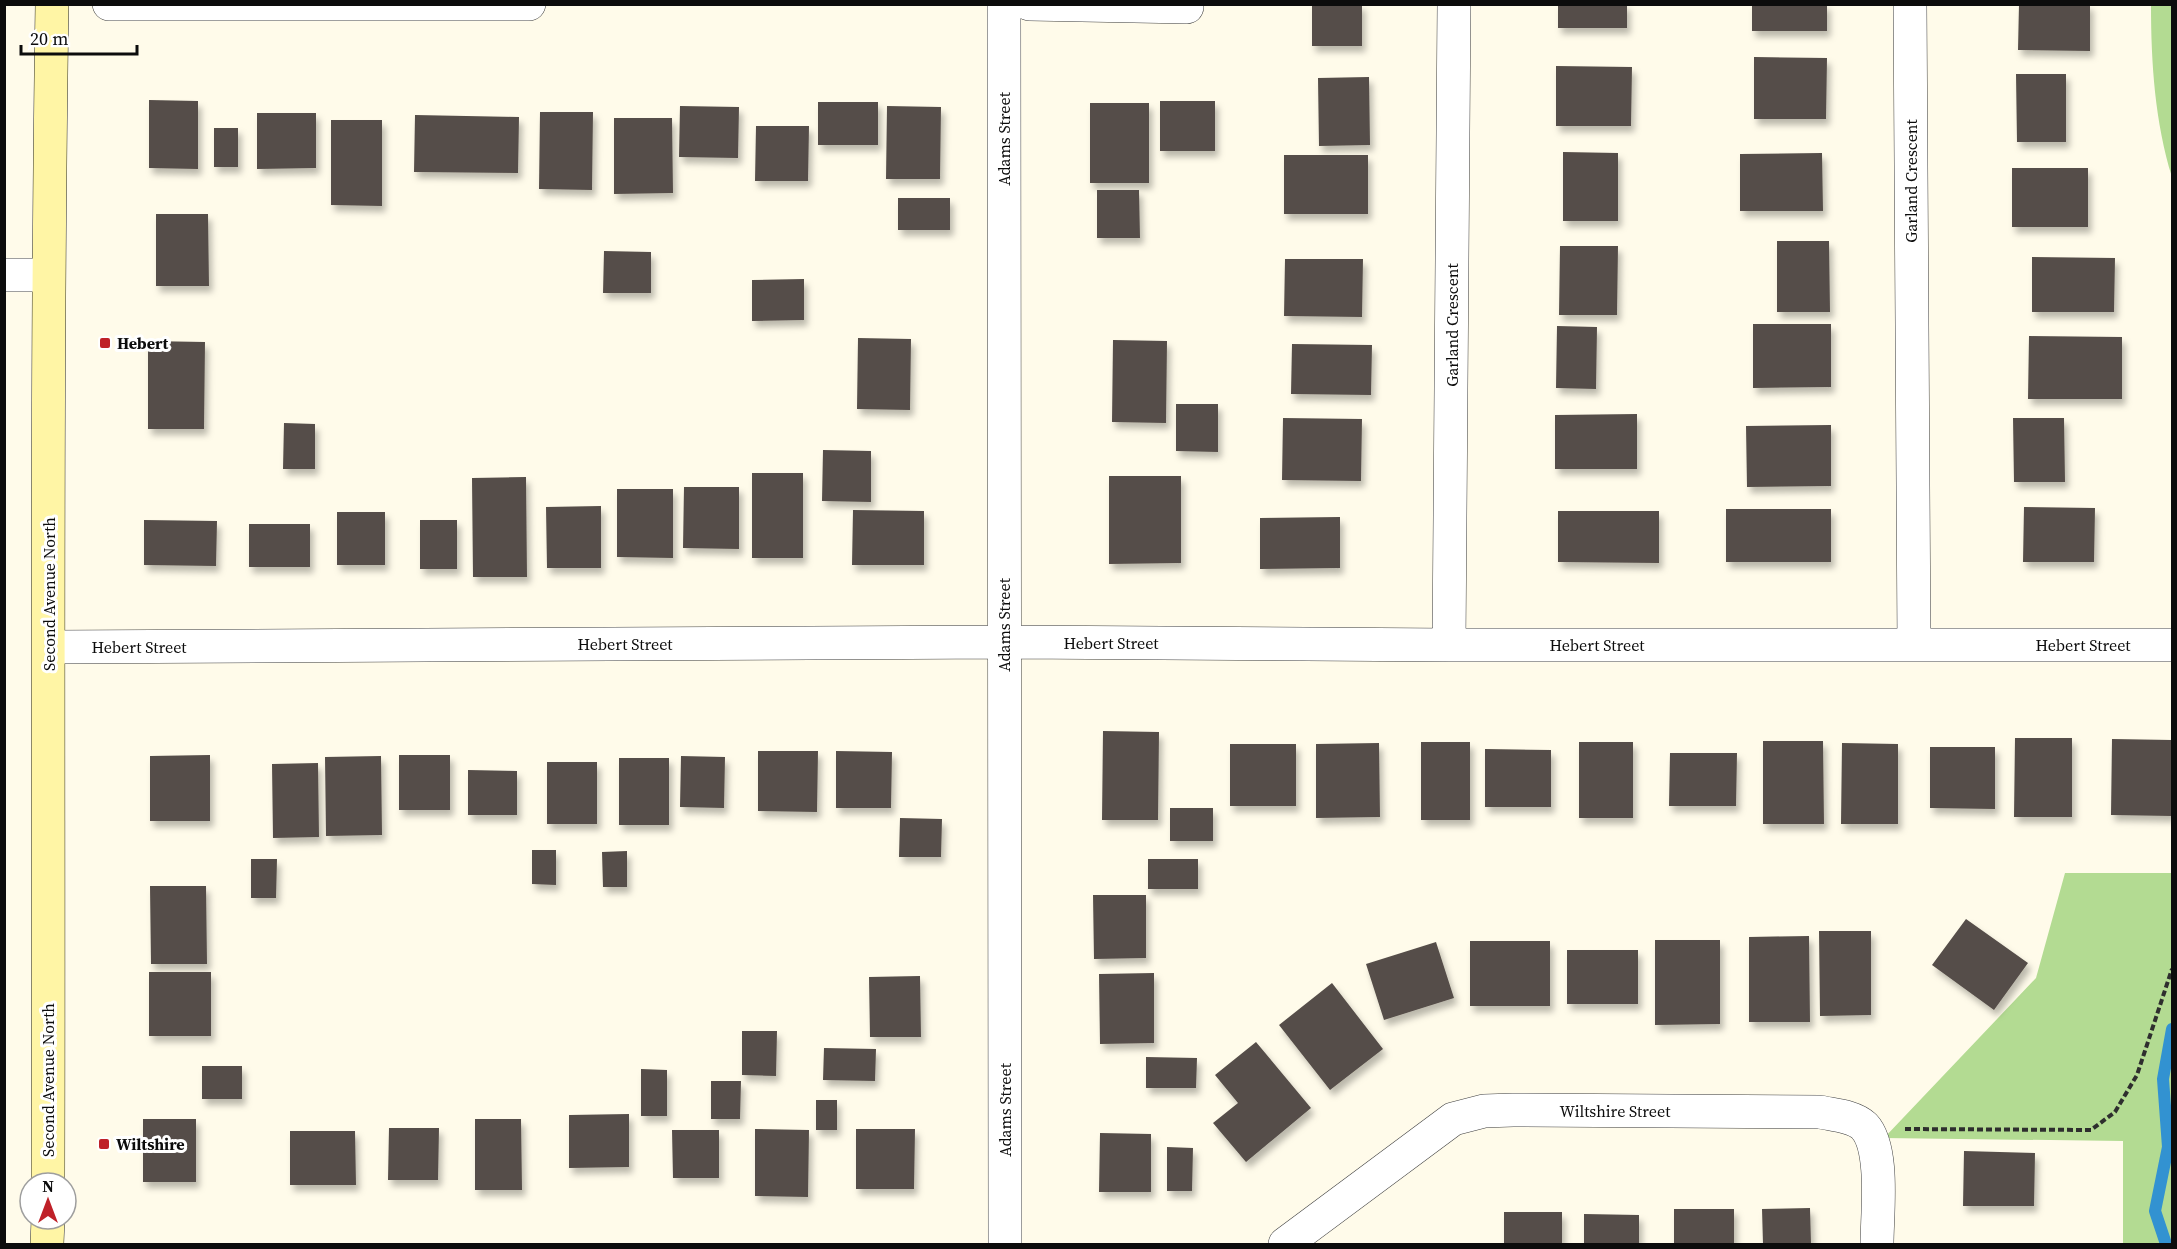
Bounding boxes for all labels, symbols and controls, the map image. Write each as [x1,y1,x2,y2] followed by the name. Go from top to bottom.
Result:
[21,18,136,56] scale bar
[30,26,68,51] text: 20 m
[993,91,1015,186] street label: Adams Street
[1900,119,1922,243] street label: Garland Crescent
[1441,263,1463,387] street label: Garland Crescent
[117,332,169,354] place label: Hebert
[98,336,112,350] marker: Hebert
[38,517,60,671] street label: Second Avenue North
[993,577,1015,672] street label: Adams Street
[1063,632,1159,654] street label: Hebert Street
[577,633,673,655] street label: Hebert Street
[1549,634,1645,656] street label: Hebert Street
[2035,634,2131,656] street label: Hebert Street
[91,636,187,658] street label: Hebert Street
[37,1003,59,1157] street label: Second Avenue North
[994,1062,1016,1157] street label: Adams Street
[1560,1100,1671,1122] street label: Wiltshire Street
[116,1133,185,1155] place label: Wiltshire
[97,1137,111,1151] marker: Wiltshire
[18,1171,78,1231] north arrow
[42,1175,54,1197] text: N

